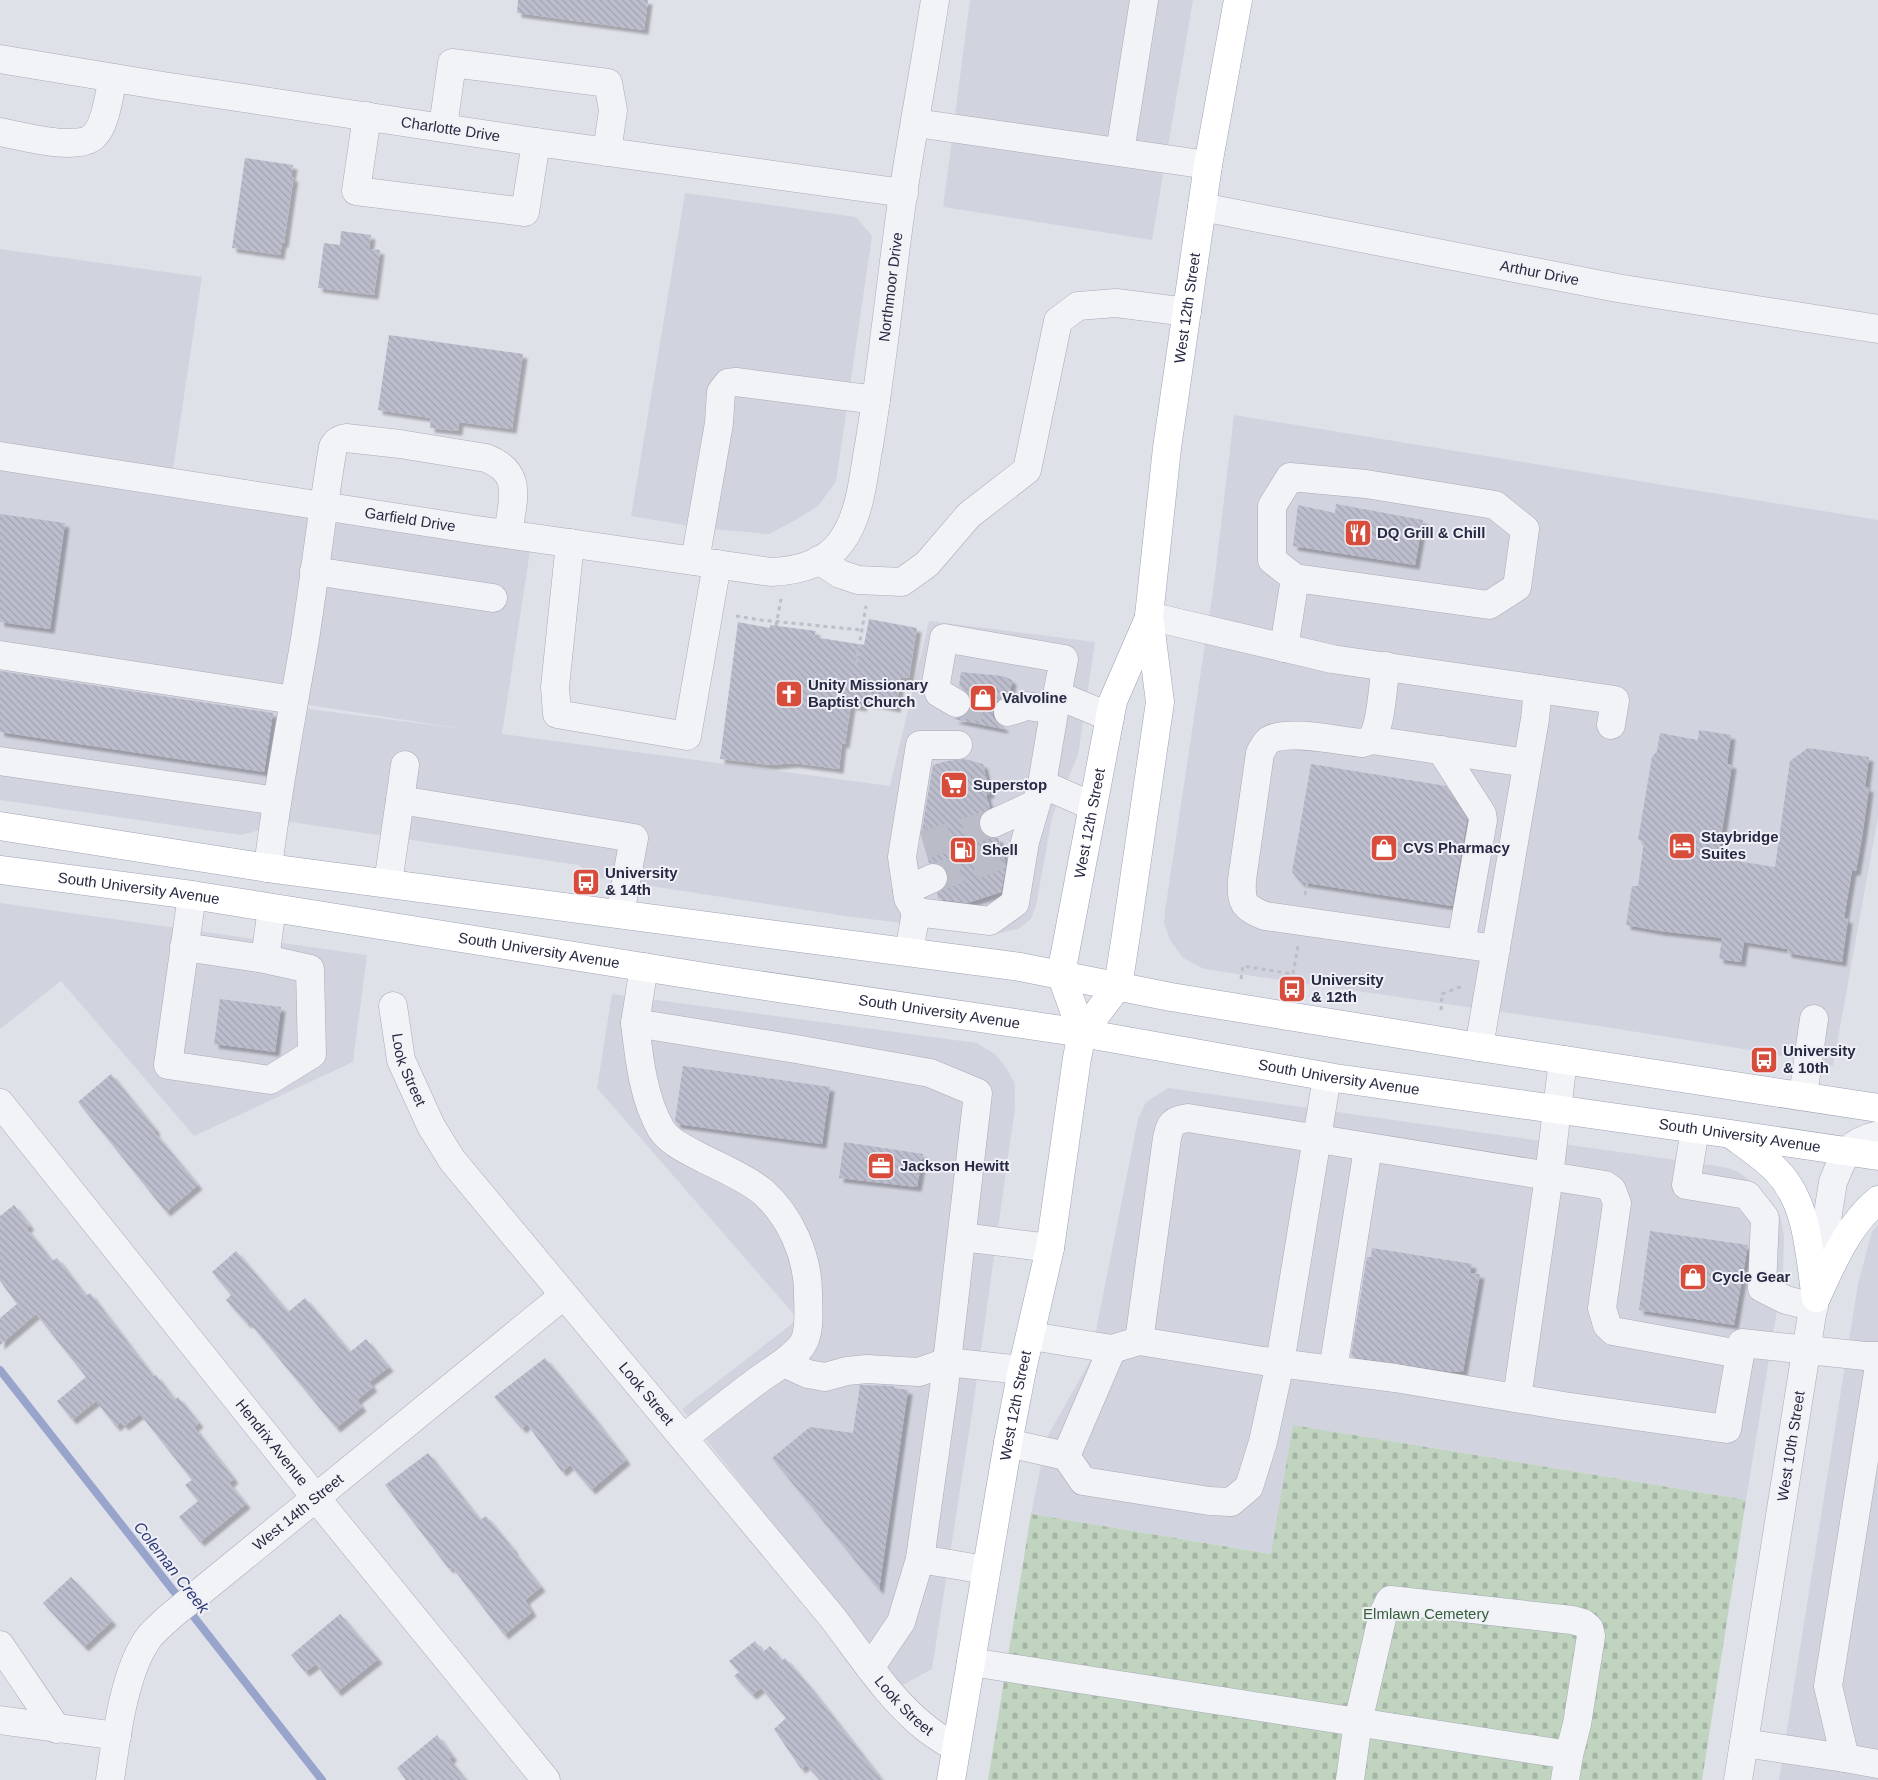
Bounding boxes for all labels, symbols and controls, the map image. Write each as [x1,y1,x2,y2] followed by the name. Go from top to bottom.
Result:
[400,113,501,145] street label: Charlotte Drive
[875,231,906,343] street label: Northmoor Drive
[1170,251,1203,364] street label: West 12th Street
[1499,256,1581,288] street label: Arthur Drive
[364,504,457,535] street label: Garfield Drive
[1343,518,1373,548] restaurant icon: DQ Grill & Chill
[1377,524,1485,541] place label: DQ Grill & Chill
[808,676,929,710] place label: Unity Missionary Baptist Church
[774,679,804,709] church icon: Unity Missionary Baptist Church
[968,683,998,713] shop icon: Valvoline
[1002,689,1067,706] place label: Valvoline
[1070,766,1108,880] street label: West 12th Street
[939,770,969,800] supermarket icon: Superstop
[973,776,1047,793] place label: Superstop
[1701,828,1779,862] place label: Staybridge Suites
[1667,831,1697,861] hotel icon: Staybridge Suites
[1369,833,1399,863] shop icon: CVS Pharmacy
[948,835,978,865] fuel station icon: Shell
[1403,839,1510,856] place label: CVS Pharmacy
[982,841,1018,858] place label: Shell
[605,864,678,898] place label: University & 14th
[571,867,601,897] bus stop icon: University & 14th
[57,869,221,907] street label: South University Avenue
[457,929,621,971] street label: South University Avenue
[1311,971,1384,1005] place label: University & 12th
[1277,974,1307,1004] bus stop icon: University & 12th
[857,991,1021,1032] street label: South University Avenue
[389,1032,430,1109] street label: Look Street
[1783,1042,1856,1076] place label: University & 10th
[1749,1045,1779,1075] bus stop icon: University & 10th
[1257,1056,1421,1098] street label: South University Avenue
[1658,1115,1822,1155] street label: South University Avenue
[866,1151,896,1181] office icon: Jackson Hewitt
[900,1157,1009,1174] place label: Jackson Hewitt
[1678,1262,1708,1292] shop icon: Cycle Gear
[1712,1268,1791,1285] place label: Cycle Gear
[996,1348,1034,1462] street label: West 12th Street
[616,1358,678,1429] street label: Look Street
[1773,1389,1808,1503] street label: West 10th Street
[232,1396,312,1489] street label: Hendrix Avenue
[249,1469,347,1554] street label: West 14th Street
[131,1518,213,1617] water label: Coleman Creek
[1363,1605,1489,1622] park label: Elmlawn Cemetery
[871,1672,938,1739] street label: Look Street

